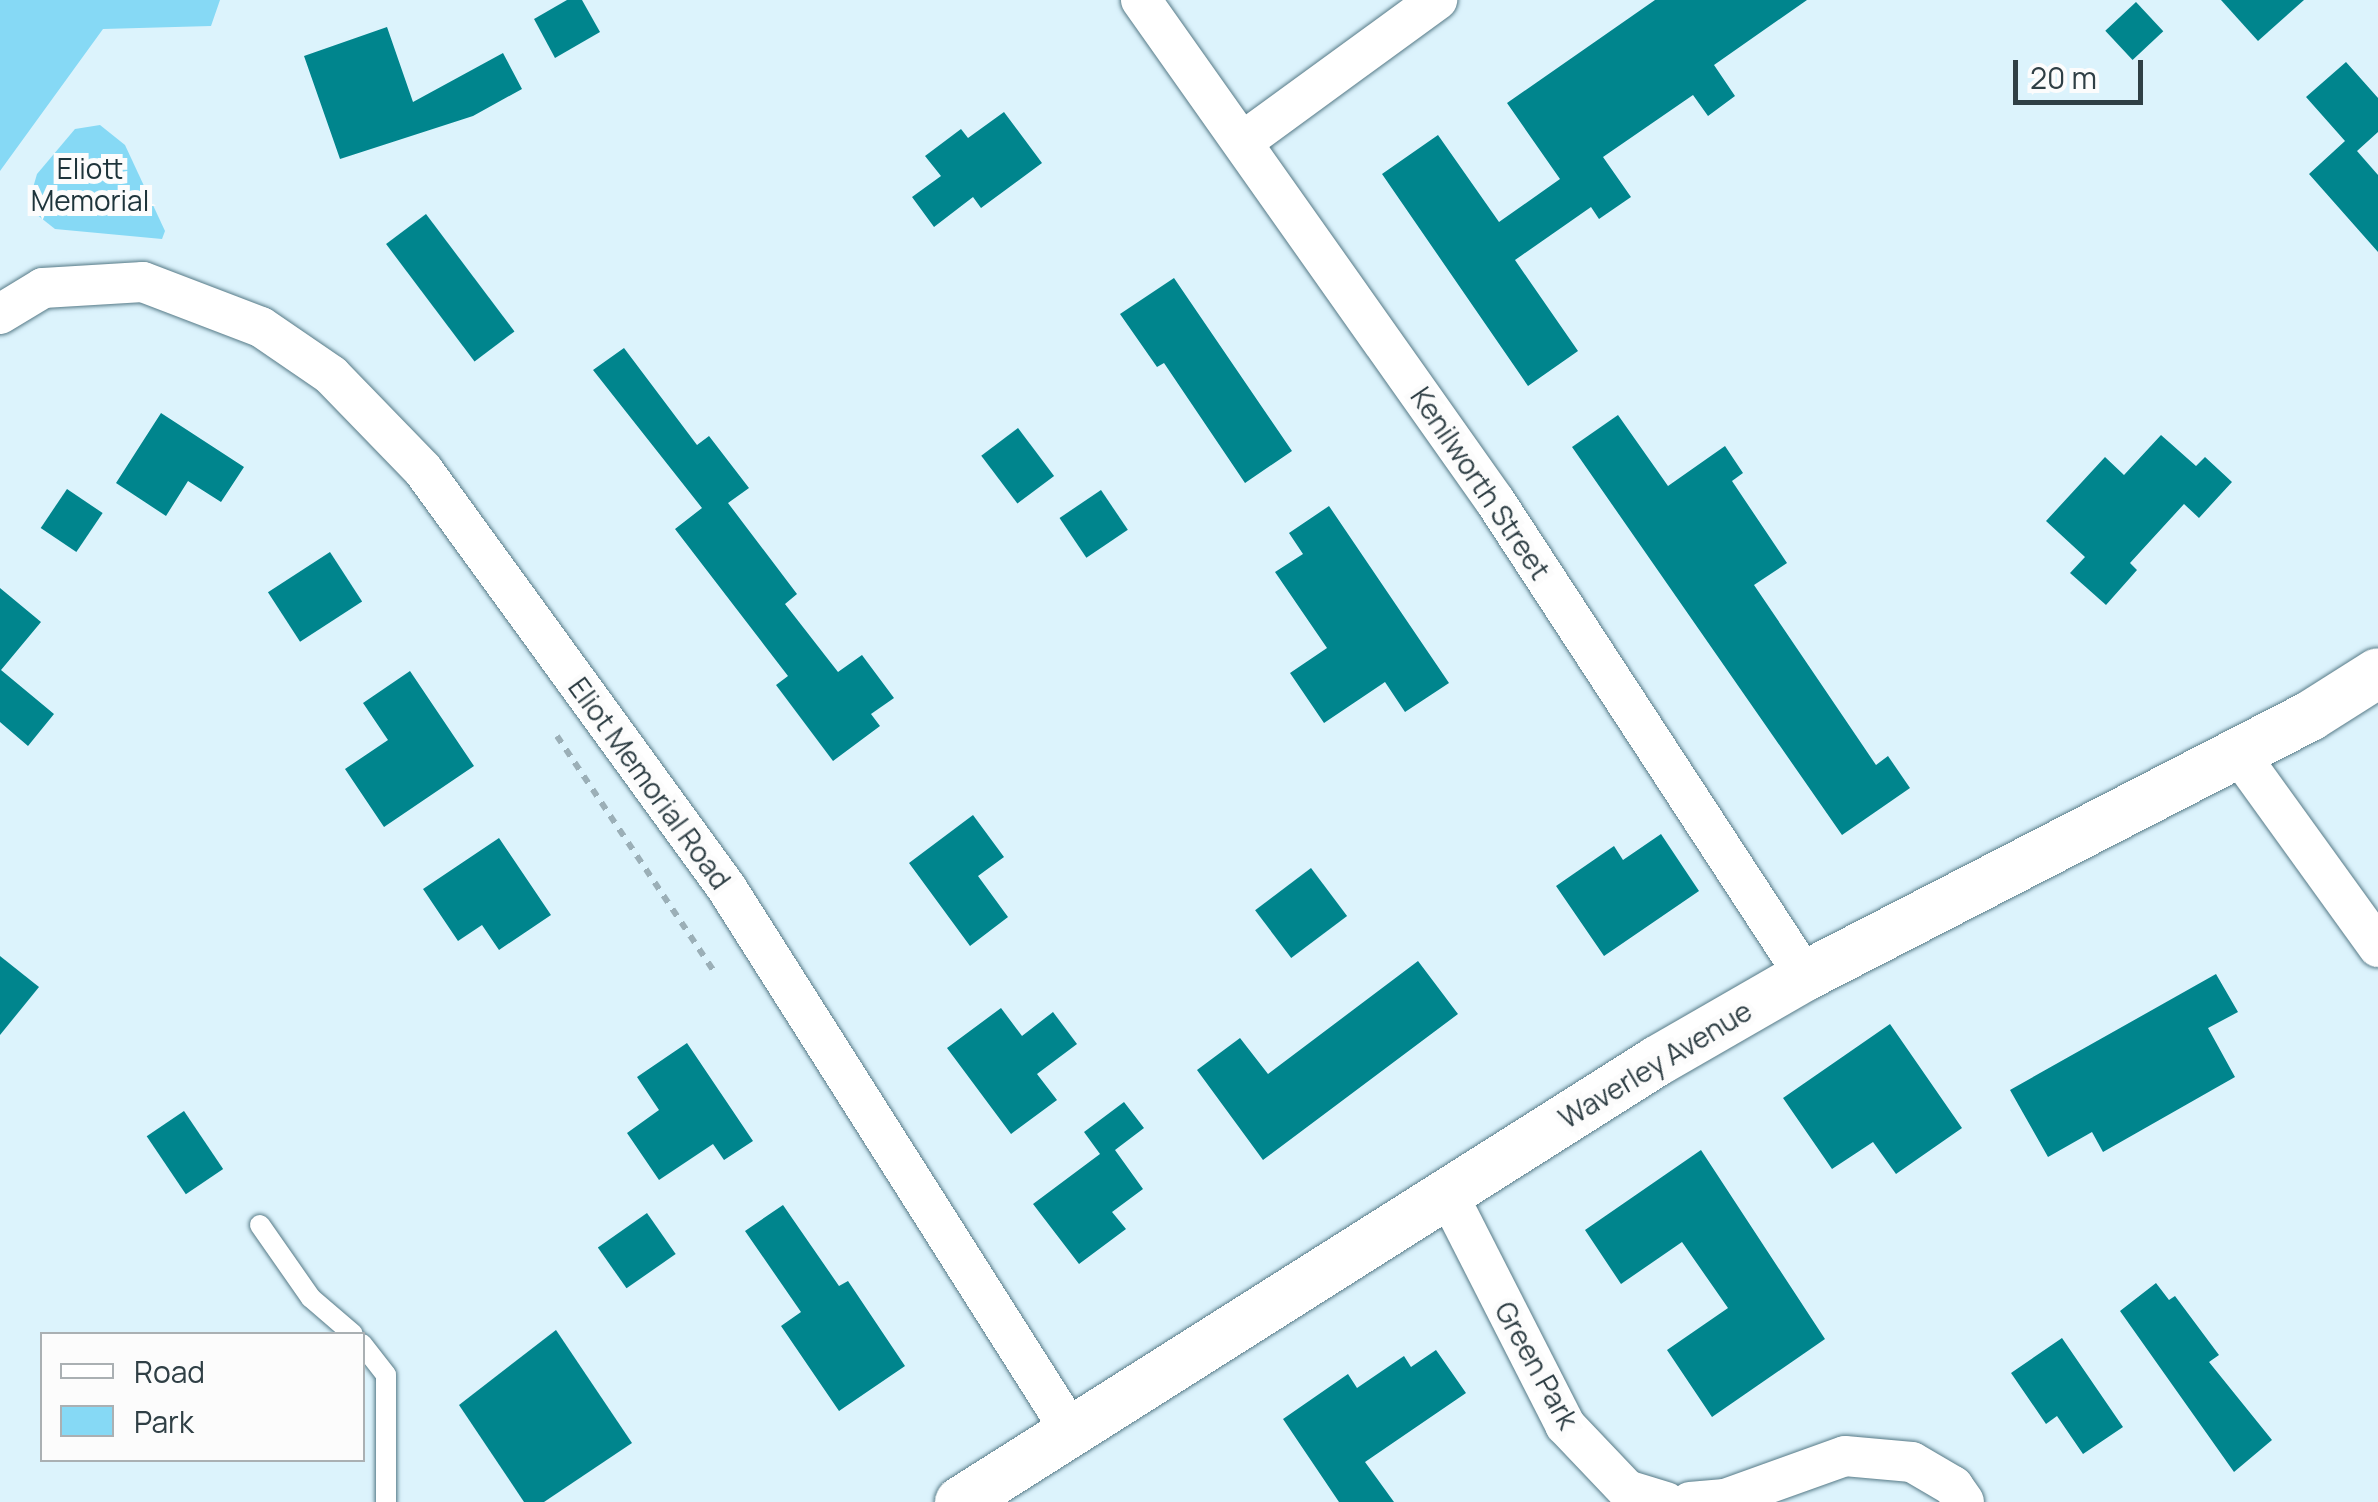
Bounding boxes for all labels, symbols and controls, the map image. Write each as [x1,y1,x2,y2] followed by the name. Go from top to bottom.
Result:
[2018,40,2148,102] scale bar
[2030,57,2097,98] text: 20 m
[31,151,149,217] park label: Eliott Memorial
[1404,381,1558,585] street label: Kenilworth Street
[562,671,738,895] street label: Eliot Memorial Road
[1553,993,1757,1135] street label: Waverley Avenue
[1488,1296,1586,1434] street label: Green Park
[40,1332,365,1462] legend
[134,1351,205,1392] text: Road
[134,1401,194,1442] text: Park

